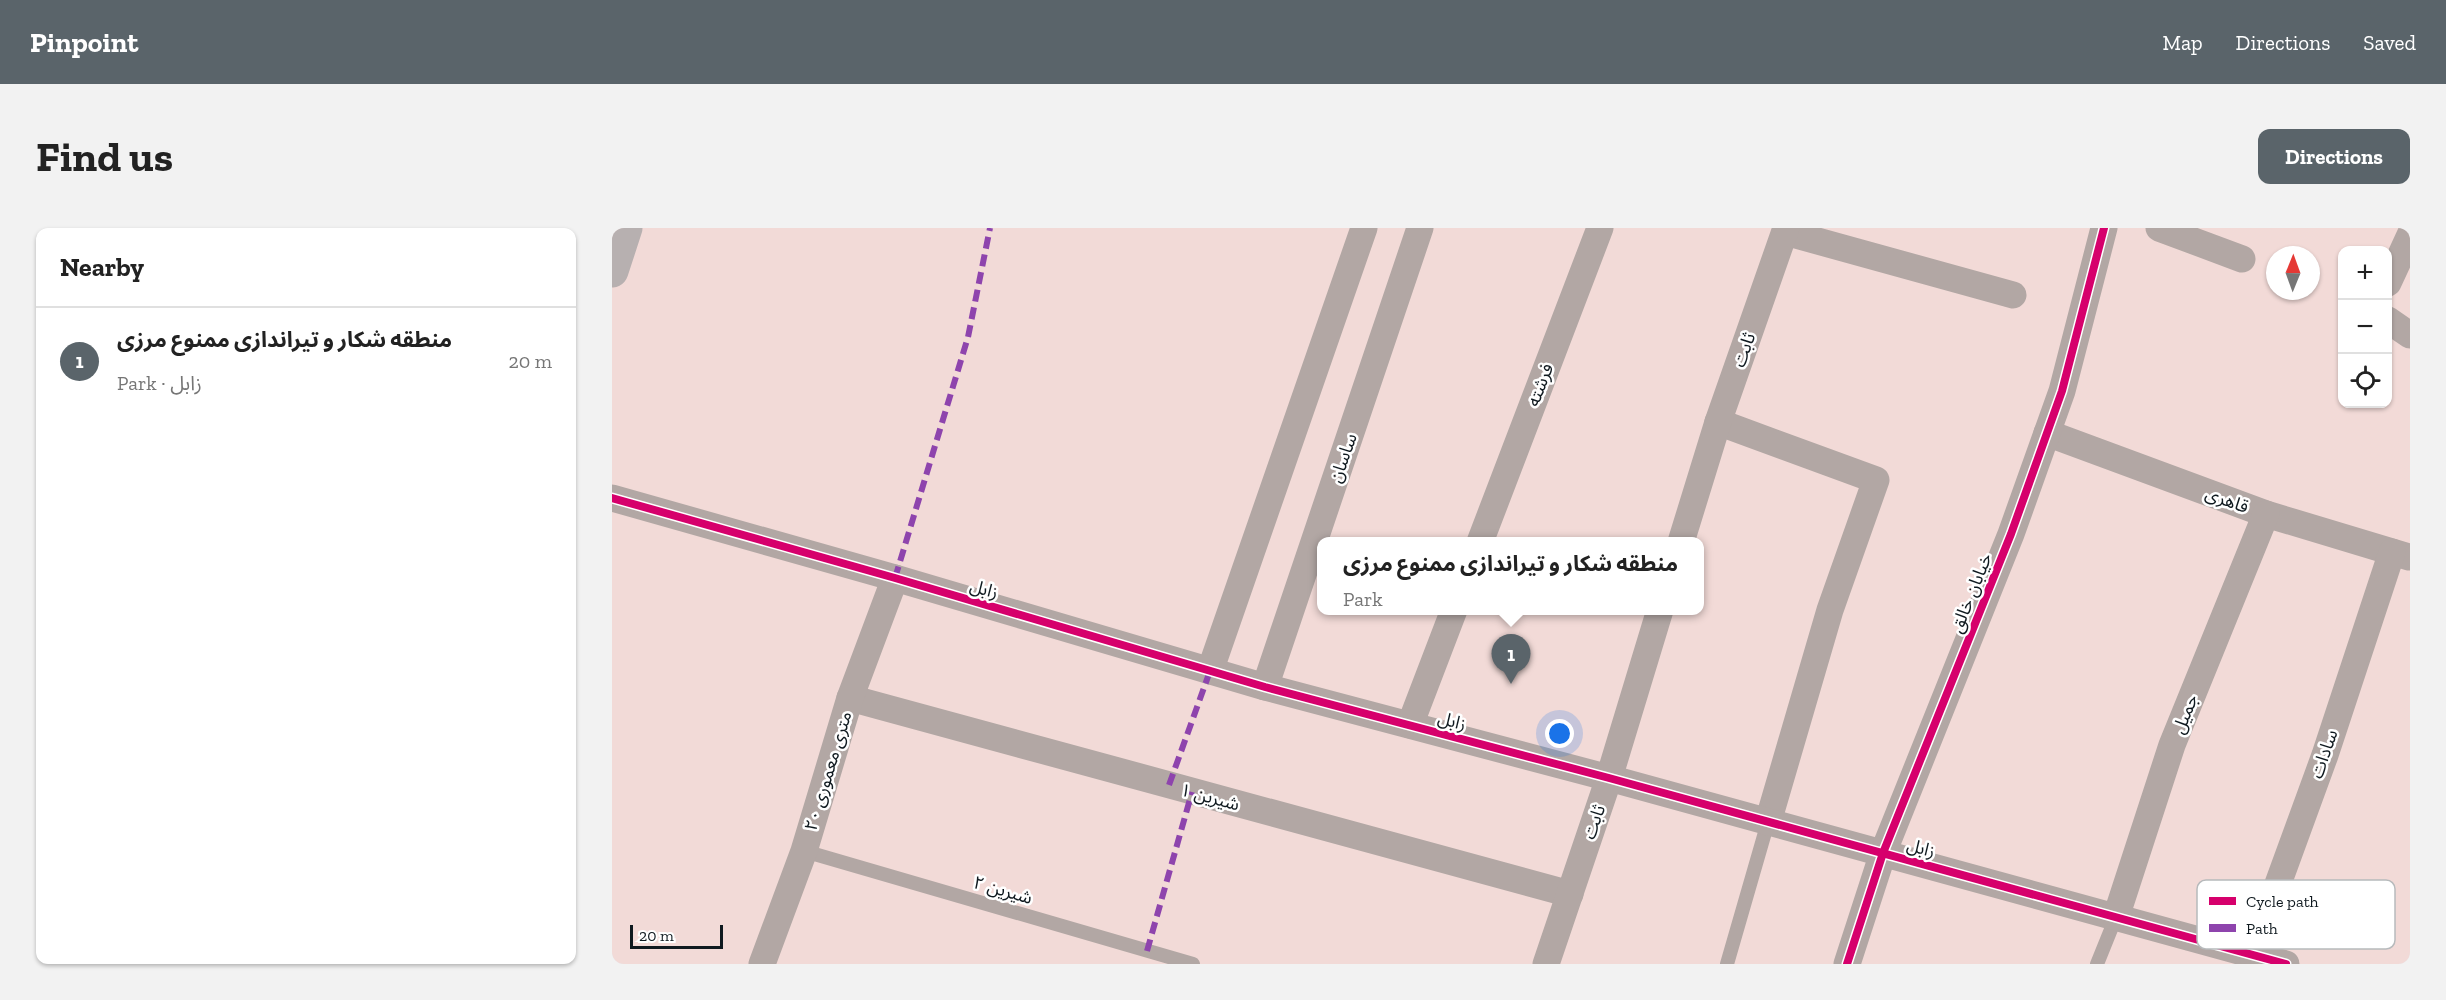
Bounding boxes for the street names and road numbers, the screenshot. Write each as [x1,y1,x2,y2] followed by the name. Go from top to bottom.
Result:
[1728,330,1760,370] street label: ثابت
[1522,360,1558,410] street label: فرشته
[1324,430,1362,486] street label: ساسان
[2202,482,2252,518] street label: قاهری
[1945,550,1997,636] street label: خیابان خالق
[967,575,1001,603] street label: زابل
[2167,691,2203,737] street label: جمیل
[1435,707,1469,735] street label: زابل
[799,709,857,833] street label: ۲۰ متری معموری
[2305,727,2343,781] street label: سادات
[1178,779,1242,815] street label: شیرین ۱
[1578,802,1610,842] street label: ثابت
[1904,834,1938,862] street label: زابل
[971,871,1035,909] street label: شیرین ۲

